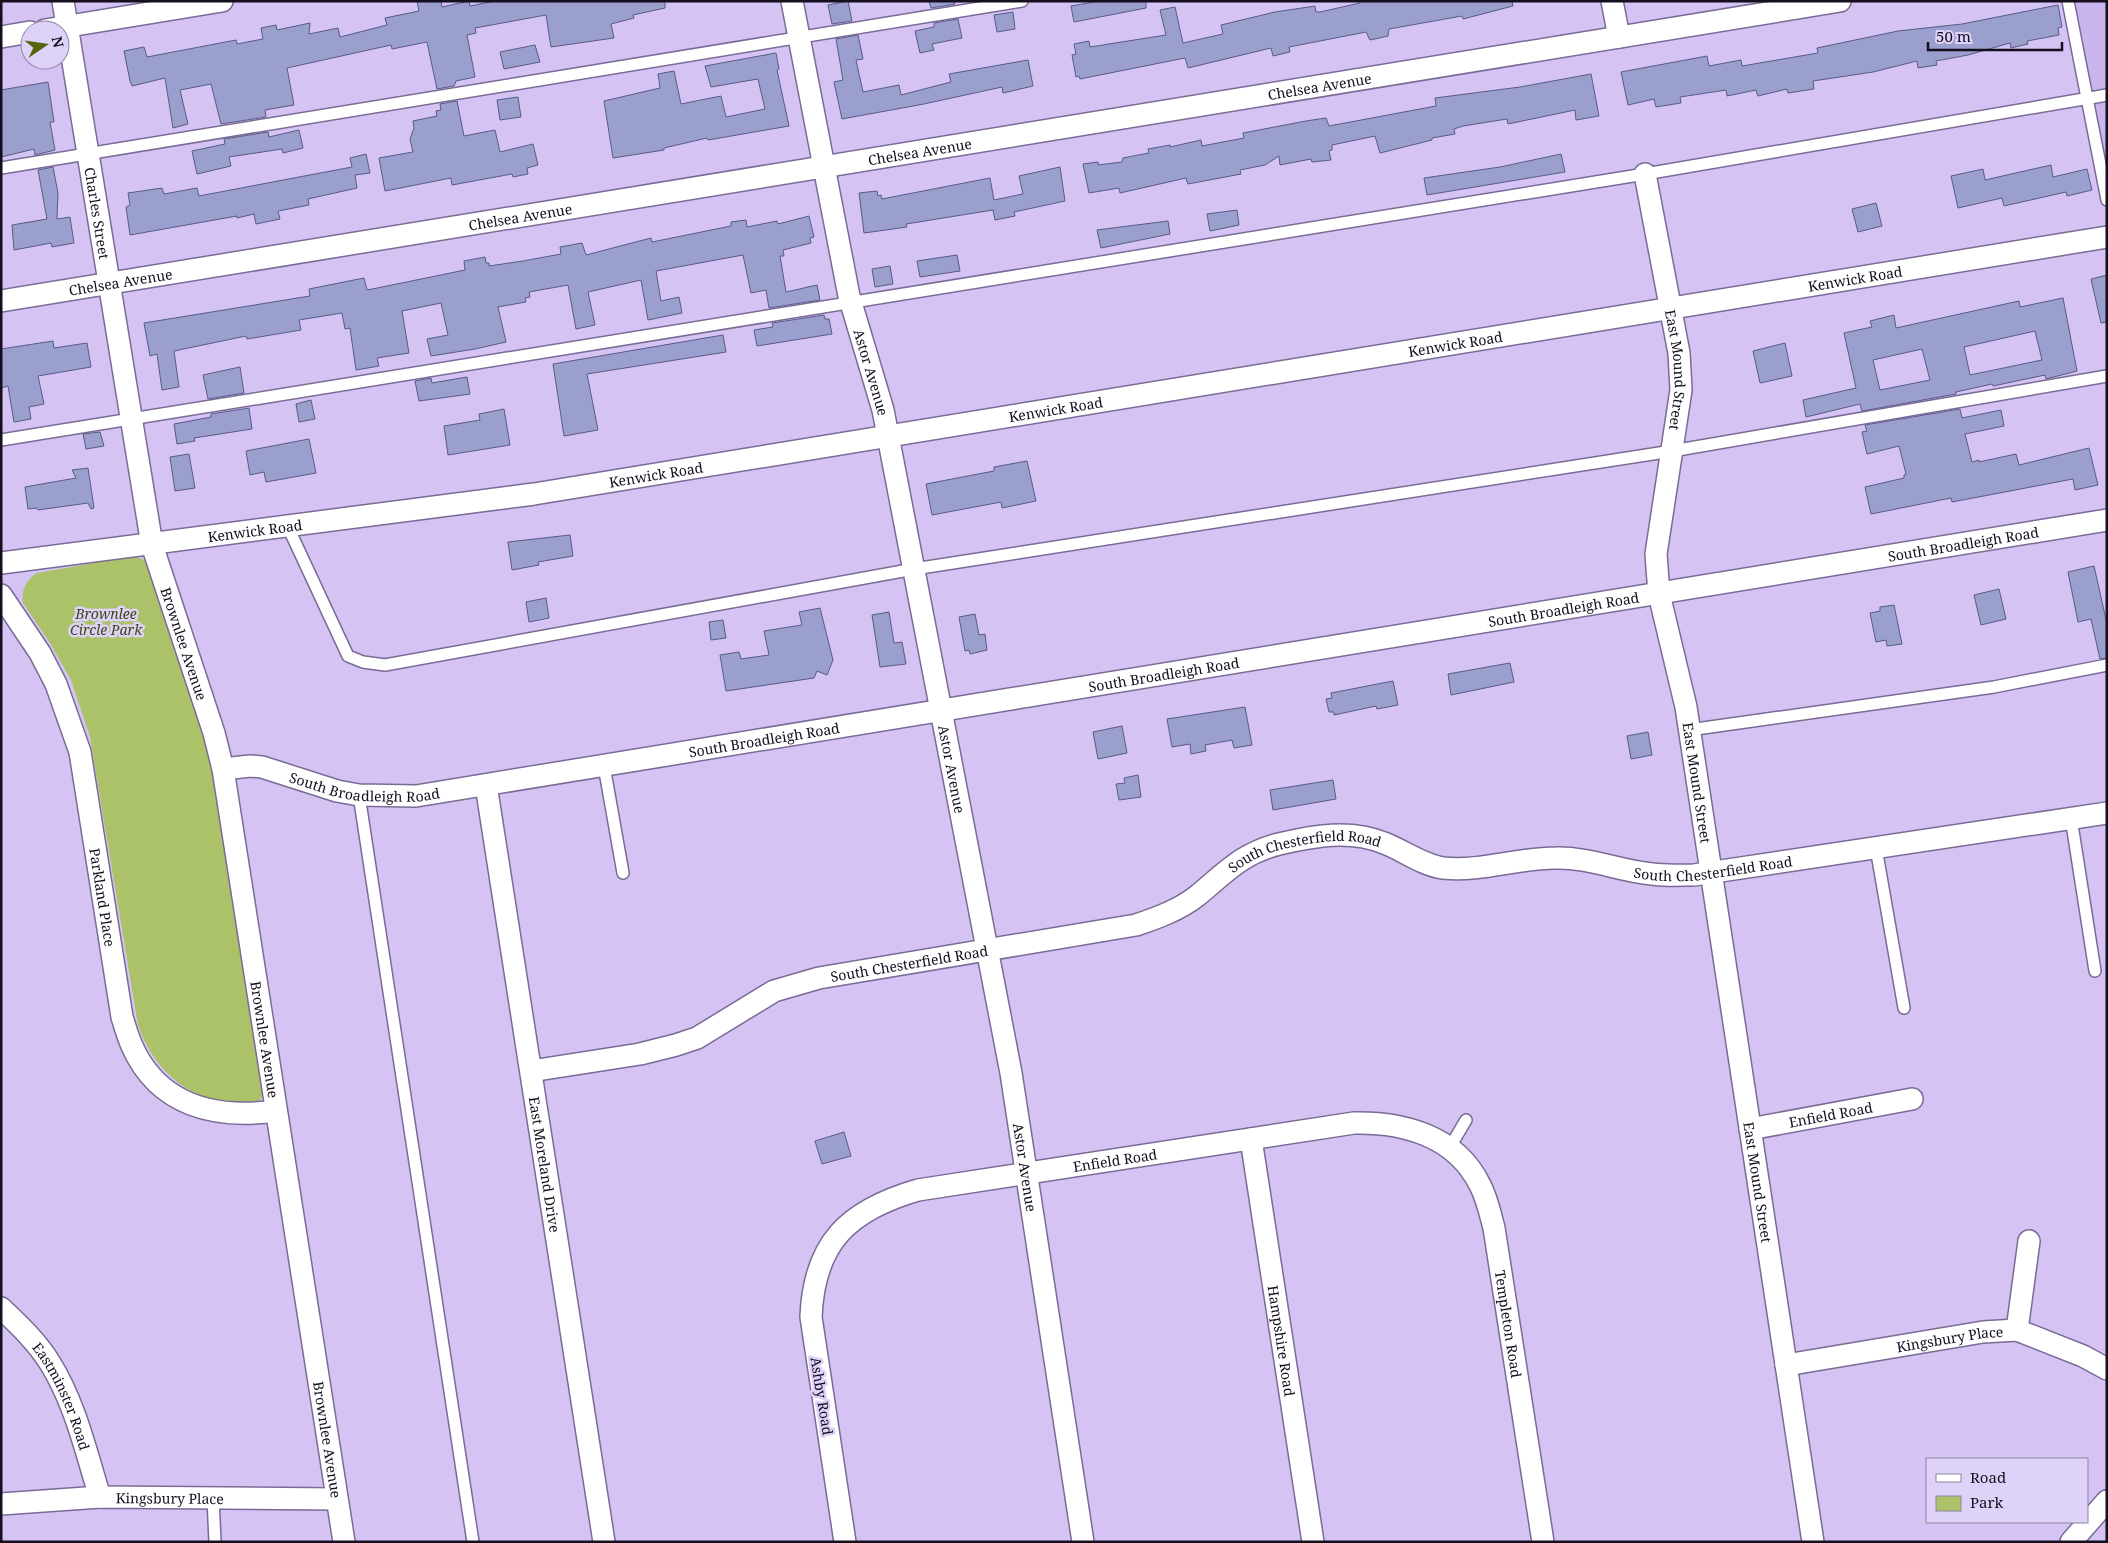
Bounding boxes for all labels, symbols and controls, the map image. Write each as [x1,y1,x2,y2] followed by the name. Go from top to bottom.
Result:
[20,20,70,70] north arrow
[1928,20,2062,52] scale bar
[1936,26,1971,46] text: 50 m
[48,34,69,49] text: N
[1266,68,1373,104] street label: Chelsea Avenue
[867,133,973,169] street label: Chelsea Avenue
[81,166,115,261] street label: Charles Street
[467,199,573,234] street label: Chelsea Avenue
[1807,261,1904,295] street label: Kenwick Road
[67,264,174,299] street label: Chelsea Avenue
[1661,308,1691,432] street label: East Mound Street
[1407,326,1504,361] street label: Kenwick Road
[850,327,893,417] street label: Astor Avenue
[1007,392,1104,426] street label: Kenwick Road
[607,457,705,491] street label: Kenwick Road
[206,515,304,546] street label: Kenwick Road
[1886,522,2040,565] street label: South Broadleigh Road
[157,585,212,703] street label: Brownlee Avenue
[1487,587,1641,630] street label: South Broadleigh Road
[70,604,143,639] park label: Brownlee Circle Park
[1087,652,1241,696] street label: South Broadleigh Road
[687,717,841,761] street label: South Broadleigh Road
[1679,721,1716,844] street label: East Mound Street
[934,723,970,815] street label: Astor Avenue
[287,767,442,806] street label: South Broadleigh Road
[1224,825,1384,876] street label: South Chesterfield Road
[86,847,120,948] street label: Parkland Place
[1632,851,1794,885] street label: South Chesterfield Road
[829,940,990,985] street label: South Chesterfield Road
[247,980,284,1099] street label: Brownlee Avenue
[525,1095,565,1234] street label: East Moreland Drive
[1787,1097,1874,1131] street label: Enfield Road
[1740,1120,1777,1244] street label: East Mound Street
[1009,1122,1042,1213] street label: Astor Avenue
[1072,1144,1159,1176] street label: Enfield Road
[1491,1269,1527,1379] street label: Templeton Road
[1264,1284,1300,1398] street label: Hampshire Road
[1895,1321,2004,1356] street label: Kingsbury Place
[29,1338,95,1453] street label: Eastminster Road
[806,1356,838,1437] street label: Ashby Road
[309,1380,346,1499] street label: Brownlee Avenue
[1926,1458,2088,1523] legend
[1970,1467,2006,1487] text: Road
[116,1488,224,1508] street label: Kingsbury Place
[1970,1492,2004,1512] text: Park

